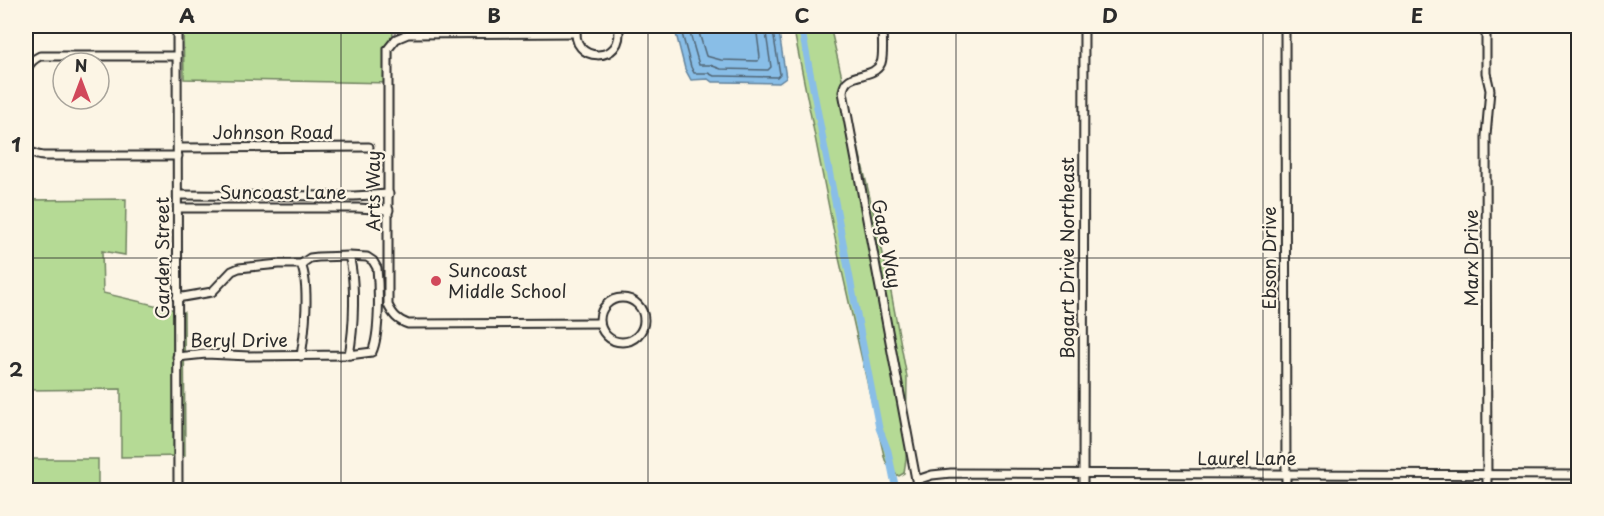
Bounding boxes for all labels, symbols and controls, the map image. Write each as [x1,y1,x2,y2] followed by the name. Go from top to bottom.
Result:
[179,0,195,30] text: A
[487,0,501,30] text: B
[794,0,810,30] text: C
[1102,0,1118,30] text: D
[1411,0,1423,30] text: E
[51,51,111,111] north arrow
[75,53,87,77] text: N
[212,118,334,145] street label: Johnson Road
[11,129,21,159] text: 1
[359,151,386,231] street label: Arts Way
[1053,157,1080,359] street label: Bogart Drive Northeast
[219,178,347,205] street label: Suncoast Lane
[148,197,175,319] street label: Garden Street
[866,197,909,291] street label: Gage Way
[1255,206,1282,310] street label: Ebson Drive
[1457,210,1484,306] street label: Marx Drive
[448,256,567,304] place label: Suncoast Middle School
[429,274,443,288] marker: Suncoast Middle School
[190,326,288,353] street label: Beryl Drive
[9,354,23,384] text: 2
[1197,444,1297,471] street label: Laurel Lane

